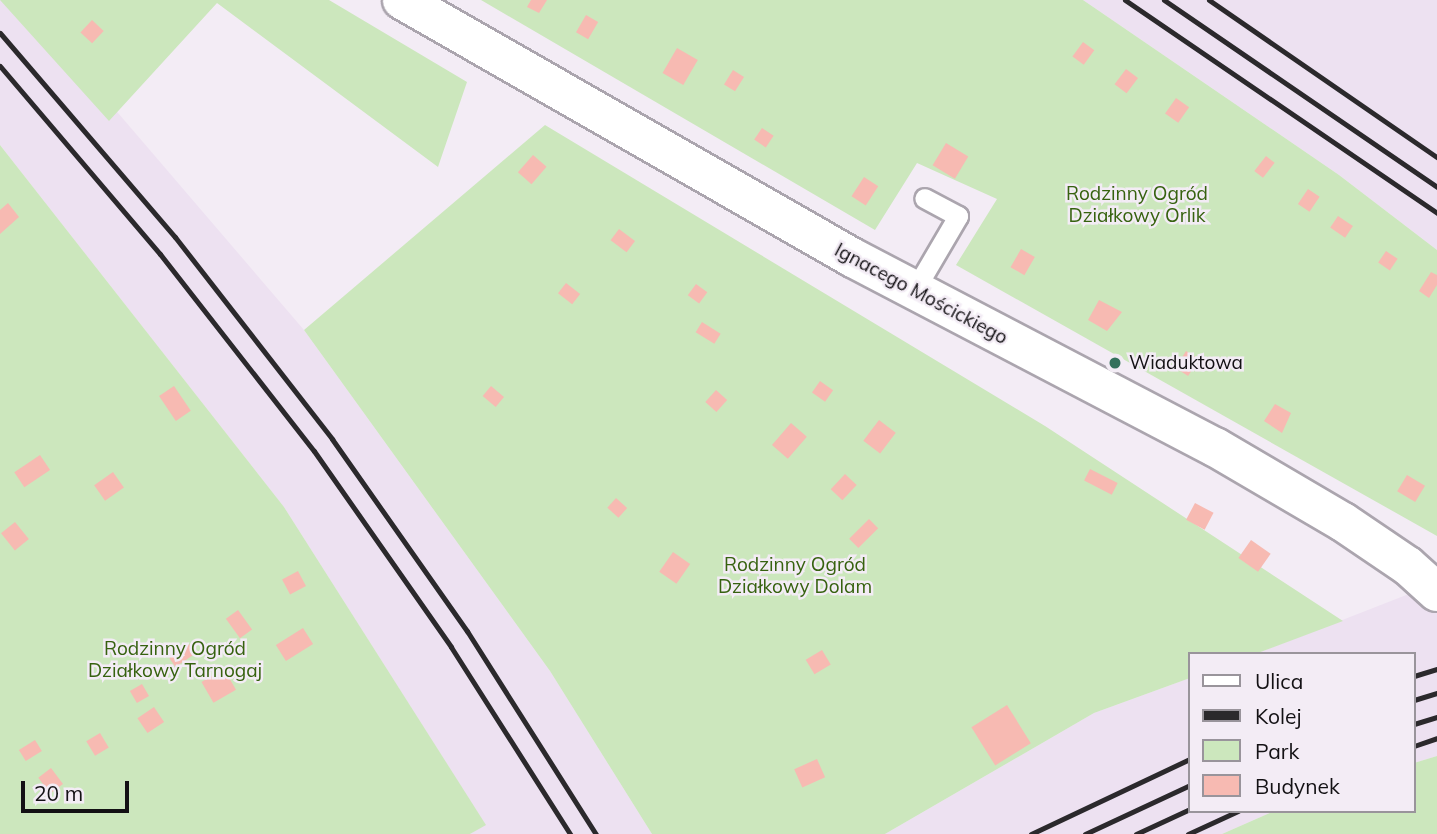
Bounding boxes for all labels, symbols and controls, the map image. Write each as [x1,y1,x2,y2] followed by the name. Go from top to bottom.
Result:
[1066,183,1208,227] park label: Rodzinny Ogród Działkowy Orlik
[831,239,1011,349] street label: Ignacego Mościckiego
[1129,352,1243,374] place label: Wiaduktowa
[1107,355,1123,371] marker: Wiaduktowa
[718,554,872,598] park label: Rodzinny Ogród Działkowy Dolam
[88,638,262,682] park label: Rodzinny Ogród Działkowy Tarnogaj
[1188,652,1416,813] legend
[1255,668,1303,694] text: Ulica
[1255,703,1302,729] text: Kolej
[1255,738,1299,764] text: Park
[24,768,133,812] scale bar
[1255,773,1340,799] text: Budynek
[34,780,83,806] text: 20 m

